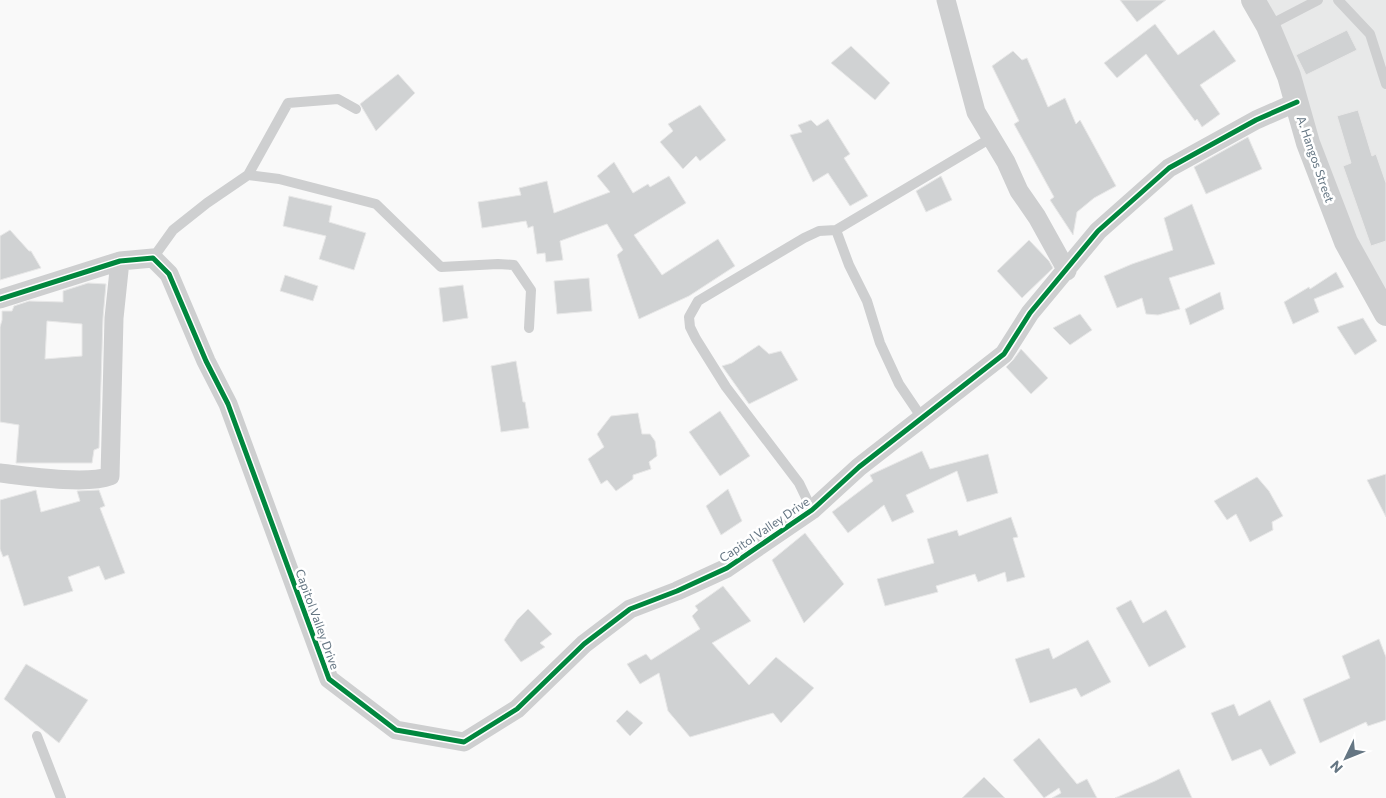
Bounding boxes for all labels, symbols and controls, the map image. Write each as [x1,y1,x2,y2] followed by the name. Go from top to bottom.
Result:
[1295,114,1337,204] street label: A. Hangos Street
[716,494,812,564] street label: Capitol Valley Drive
[293,567,343,671] street label: Capitol Valley Drive
[1321,733,1371,783] north arrow
[1326,758,1346,777] text: N

